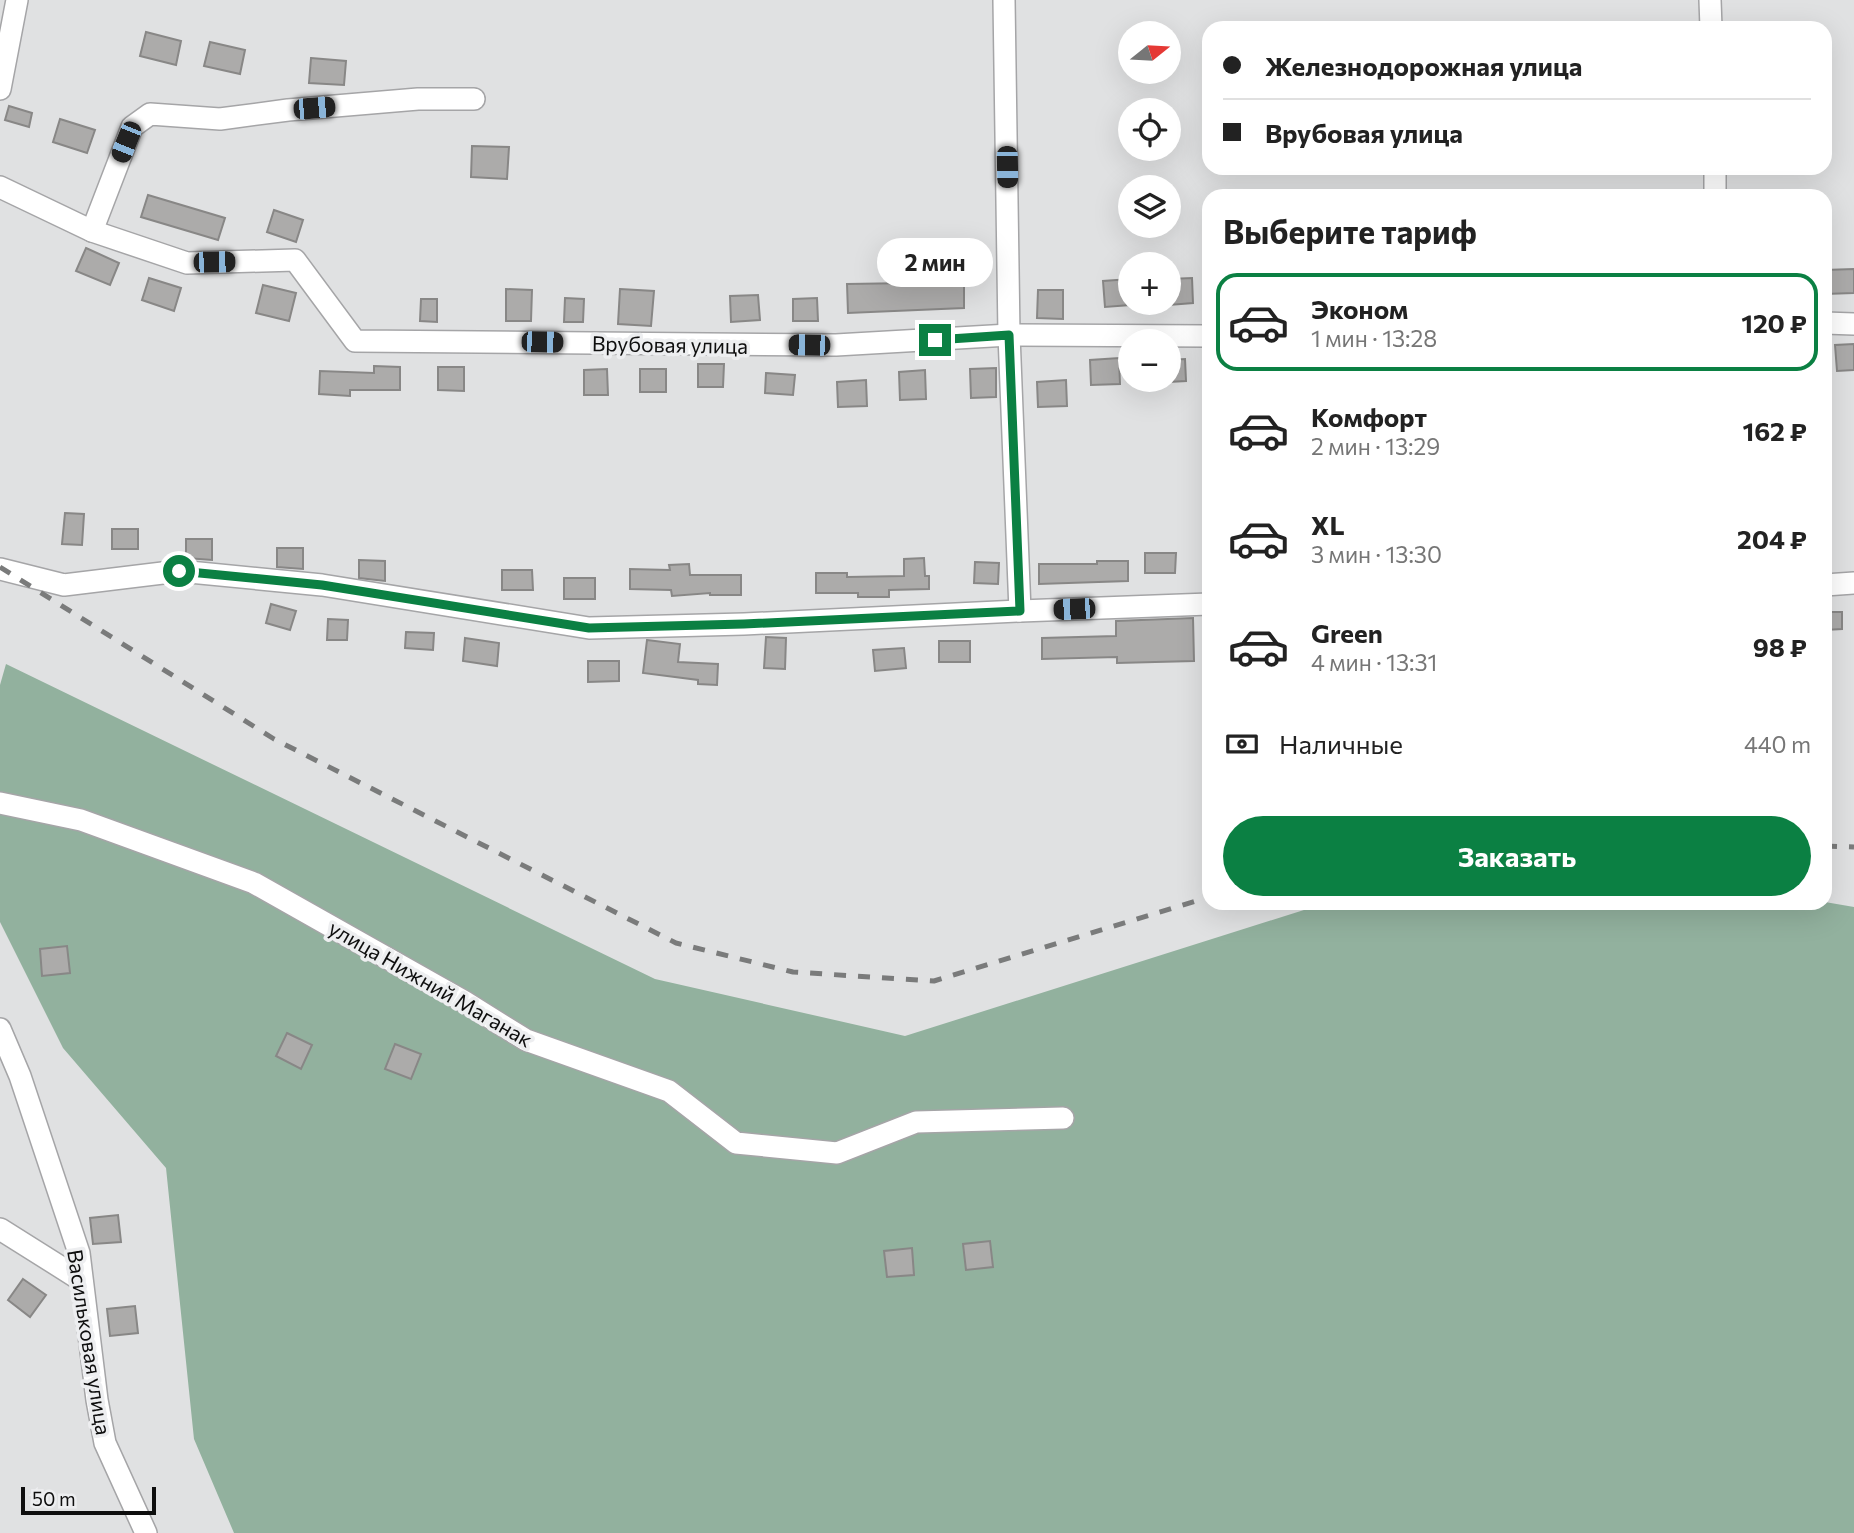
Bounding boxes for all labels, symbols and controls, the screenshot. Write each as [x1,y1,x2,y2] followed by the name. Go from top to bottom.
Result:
[1118,21,1181,84] north arrow
[1118,21,1181,392] map controls
[1265,50,1582,81] text: Железнодорожная улица
[293,96,336,120] car
[1118,98,1181,161] button: locate
[1265,117,1463,148] text: Врубовая улица
[109,119,144,165] car
[997,146,1018,188] car
[1118,175,1181,238] button: layers
[1223,211,1477,251] text: Выберите тариф
[877,238,993,288] callout: 2 мин
[904,248,966,276] text: 2 мин
[193,251,236,273] car
[1118,252,1181,315] button: +
[1227,291,1290,354] icon: car
[1311,293,1408,324] text: Эконом
[1741,307,1807,338] text: 120 ₽
[919,324,951,356] route end
[1311,324,1437,352] text: 1 мин · 13:28
[1118,329,1181,392] button: −
[592,330,748,358] street label: Врубовая улица
[521,331,564,353] car
[788,334,831,356] car
[1227,399,1290,462] icon: car
[1311,401,1427,432] text: Комфорт
[1742,415,1807,446] text: 162 ₽
[1311,432,1440,460] text: 2 мин · 13:29
[1227,507,1290,570] icon: car
[1311,509,1345,540] text: XL
[1737,523,1807,554] text: 204 ₽
[1311,540,1442,568] text: 3 мин · 13:30
[163,555,195,587] route start
[1053,598,1096,620] car
[1227,615,1290,678] icon: car
[1311,617,1383,648] text: Green
[1753,631,1807,662] text: 98 ₽
[1311,648,1437,676] text: 4 мин · 13:31
[1223,725,1261,763] icon: cash
[1279,728,1403,759] text: Наличные
[1744,730,1811,758] text: 440 m
[1223,816,1811,896] button: Заказать
[325,914,537,1052] street label: улица Нижний Маганак
[63,1247,117,1437] street label: Васильковая улица
[21,1484,156,1516] scale bar
[32,1487,76,1510] text: 50 m

